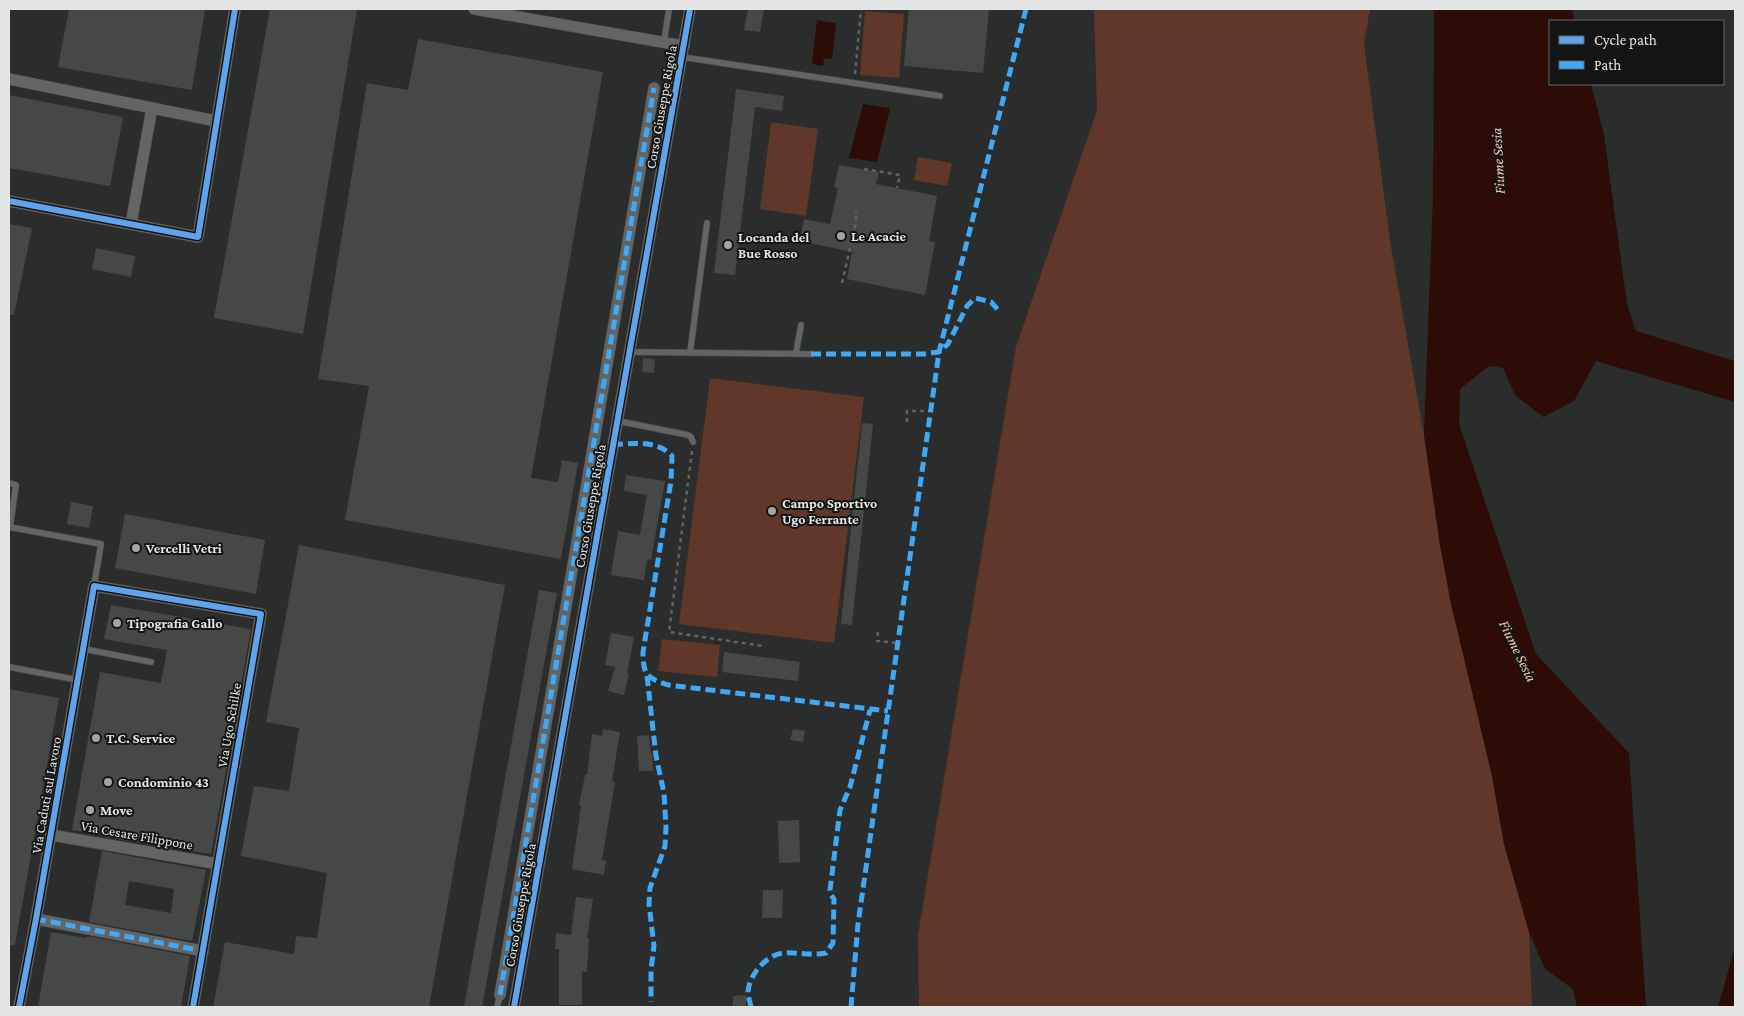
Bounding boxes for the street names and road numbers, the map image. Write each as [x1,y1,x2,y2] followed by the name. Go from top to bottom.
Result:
[642,43,680,170] street label: Corso Giuseppe Rigola
[571,442,609,569] street label: Corso Giuseppe Rigola
[214,682,244,768] street label: Via Ugo Schilke
[28,735,64,855] street label: Via Caduti sul Lavoro
[80,817,194,853] street label: Via Cesare Filippone
[501,841,539,968] street label: Corso Giuseppe Rigola

